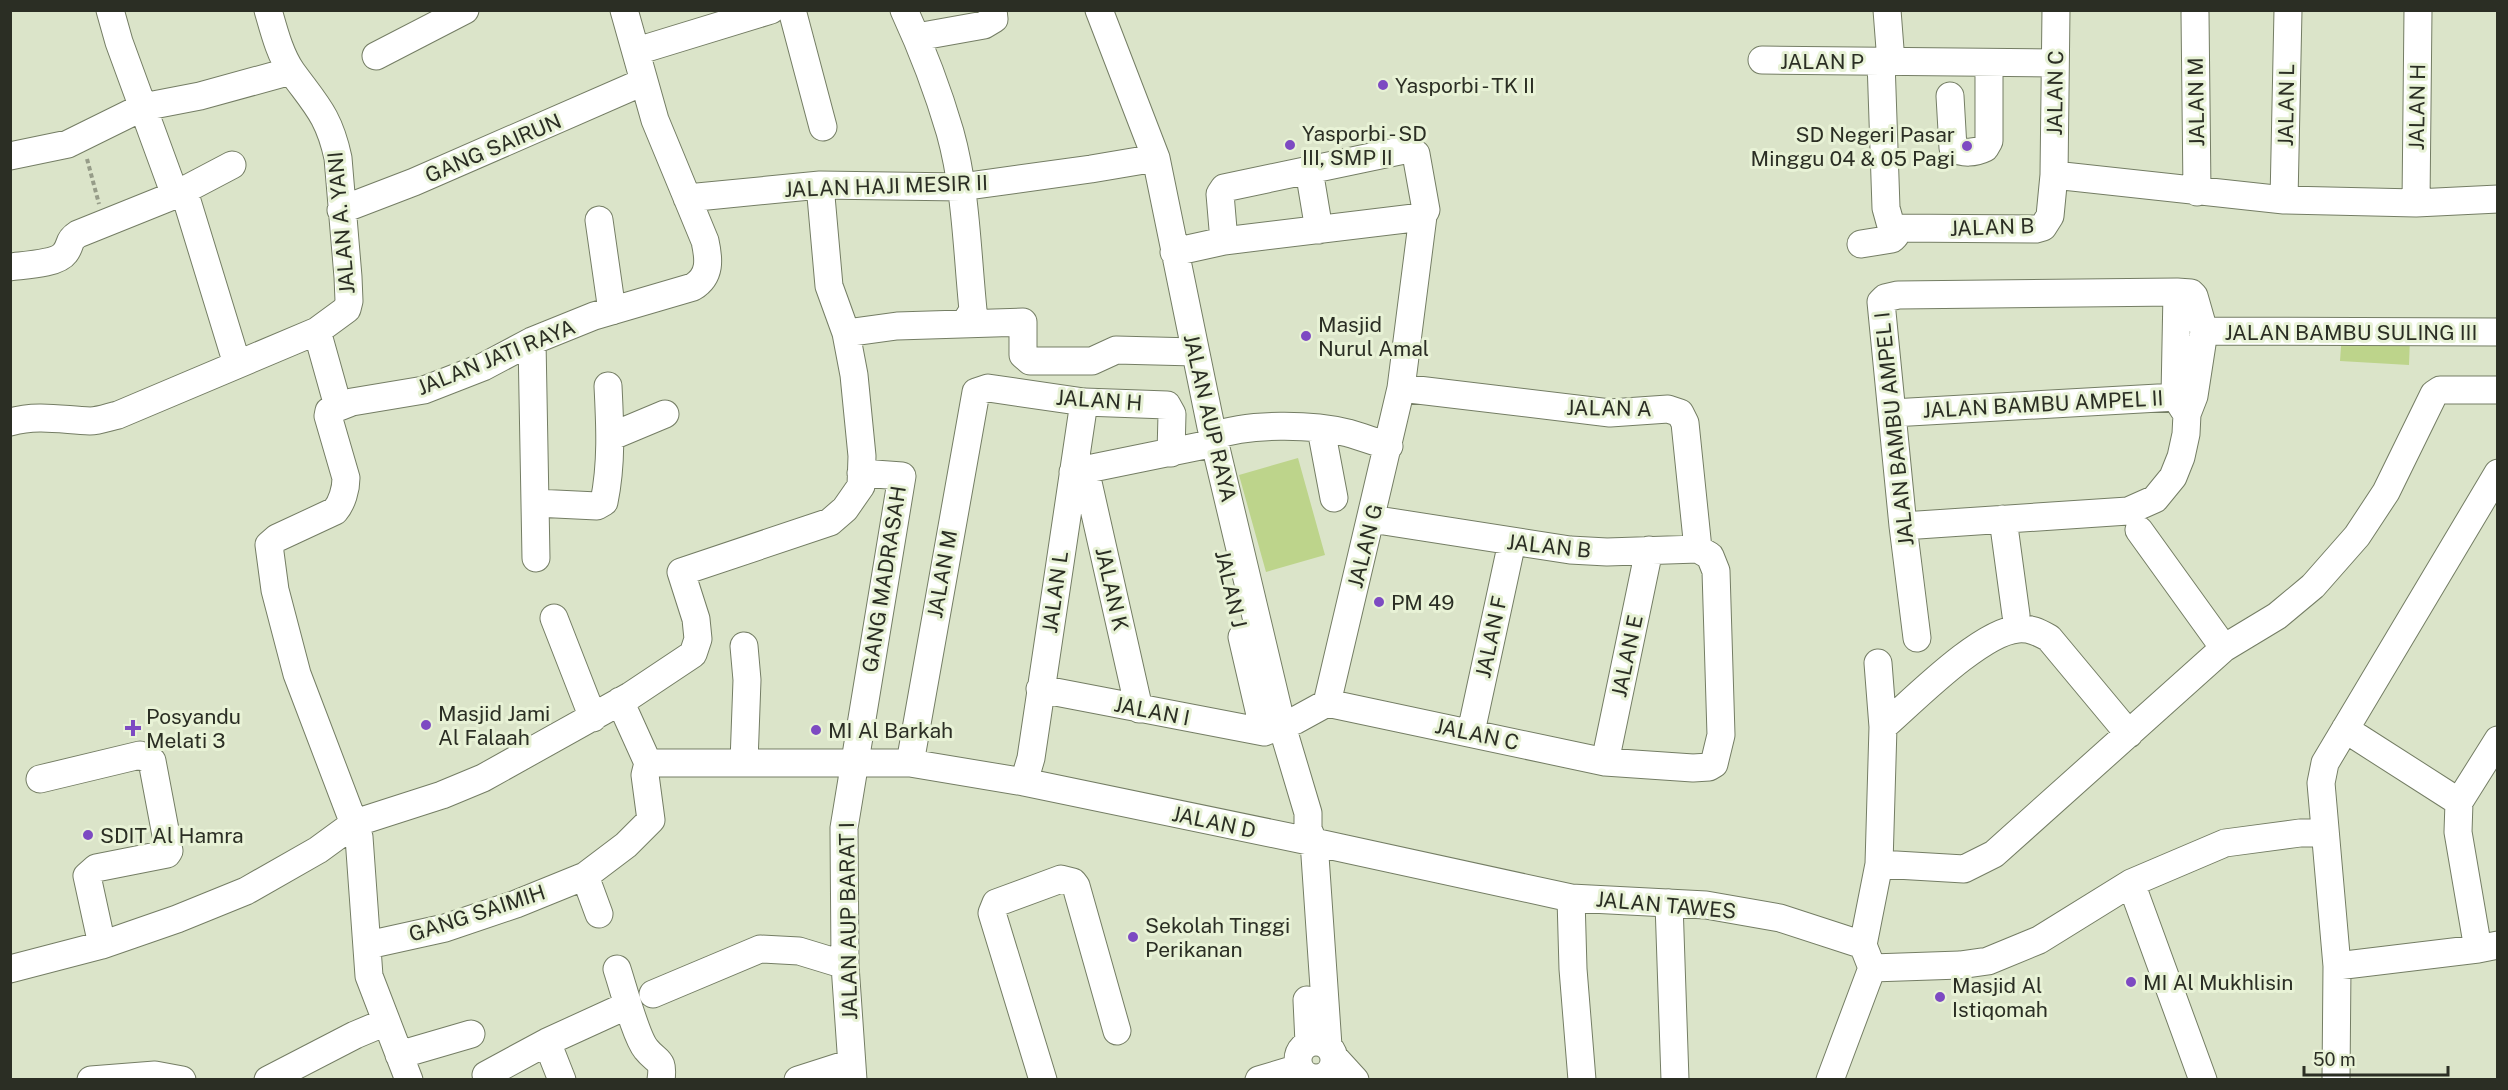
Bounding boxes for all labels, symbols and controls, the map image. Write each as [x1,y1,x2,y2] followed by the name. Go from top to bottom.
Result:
[1780,49,1864,74] street label: JALAN P
[2042,50,2068,136] street label: JALAN C
[2183,57,2209,147] street label: JALAN M
[2273,63,2299,147] street label: JALAN L
[2404,63,2430,151] street label: JALAN H
[1395,73,1535,98] place label: Yasporbi - TK II
[1376,78,1390,92] marker: Yasporbi - TK II
[421,108,565,188] street label: GANG SAIRUN
[1302,121,1427,170] place label: Yasporbi - SD III, SMP II
[1751,122,1955,171] place label: SD Negeri Pasar Minggu 04 & 05 Pagi
[1283,138,1297,152] marker: Yasporbi - SD III, SMP II
[1960,139,1974,153] marker: SD Negeri Pasar Minggu 04 & 05 Pagi
[322,151,360,295] street label: JALAN A. YANI
[784,170,988,202] street label: JALAN HAJI MESIR II
[1949,213,2035,241] street label: JALAN B
[1869,311,1919,547] street label: JALAN BAMBU AMPEL I
[1318,312,1429,361] place label: Masjid Nurul Amal
[413,314,579,400] street label: JALAN JATI RAYA
[2224,320,2478,345] street label: JALAN BAMBU SULING III
[1299,329,1313,343] marker: Masjid Nurul Amal
[1179,332,1242,505] street label: JALAN AUP RAYA
[1055,385,1143,415] street label: JALAN H
[1922,385,2164,423] street label: JALAN BAMBU AMPEL II
[1566,395,1652,421] street label: JALAN A
[857,484,911,674] street label: GANG MADRASAH
[1342,501,1388,591] street label: JALAN G
[922,528,962,620] street label: JALAN M
[1506,529,1592,563] street label: JALAN B
[1090,545,1134,633] street label: JALAN K
[1210,548,1252,630] street label: JALAN J
[1037,549,1073,635] street label: JALAN L
[1391,590,1454,615] place label: PM 49
[1470,594,1512,680] street label: JALAN F
[1372,595,1386,609] marker: PM 49
[1606,612,1648,700] street label: JALAN E
[1112,691,1192,731] street label: JALAN I
[438,701,550,750] place label: Masjid Jami Al Falaah
[146,704,241,753] place label: Posyandu Melati 3
[1433,713,1521,755] street label: JALAN C
[419,718,433,732] marker: Masjid Jami Al Falaah
[828,718,953,743] place label: MI Al Barkah
[124,719,142,737] marker: Posyandu Melati 3
[809,723,823,737] marker: MI Al Barkah
[1170,801,1258,843] street label: JALAN D
[834,822,862,1020] street label: JALAN AUP BARAT I
[100,823,244,848] place label: SDIT Al Hamra
[81,828,95,842] marker: SDIT Al Hamra
[406,879,548,947] street label: GANG SAIMIH
[1595,886,1737,924] street label: JALAN TAWES
[1145,913,1290,962] place label: Sekolah Tinggi Perikanan
[1126,930,1140,944] marker: Sekolah Tinggi Perikanan
[2143,970,2293,995] place label: MI Al Mukhlisin
[1952,973,2048,1022] place label: Masjid Al Istiqomah
[2124,975,2138,989] marker: MI Al Mukhlisin
[1933,990,1947,1004] marker: Masjid Al Istiqomah
[2304,1039,2448,1077] scale bar
[2313,1049,2356,1070] text: 50 m

